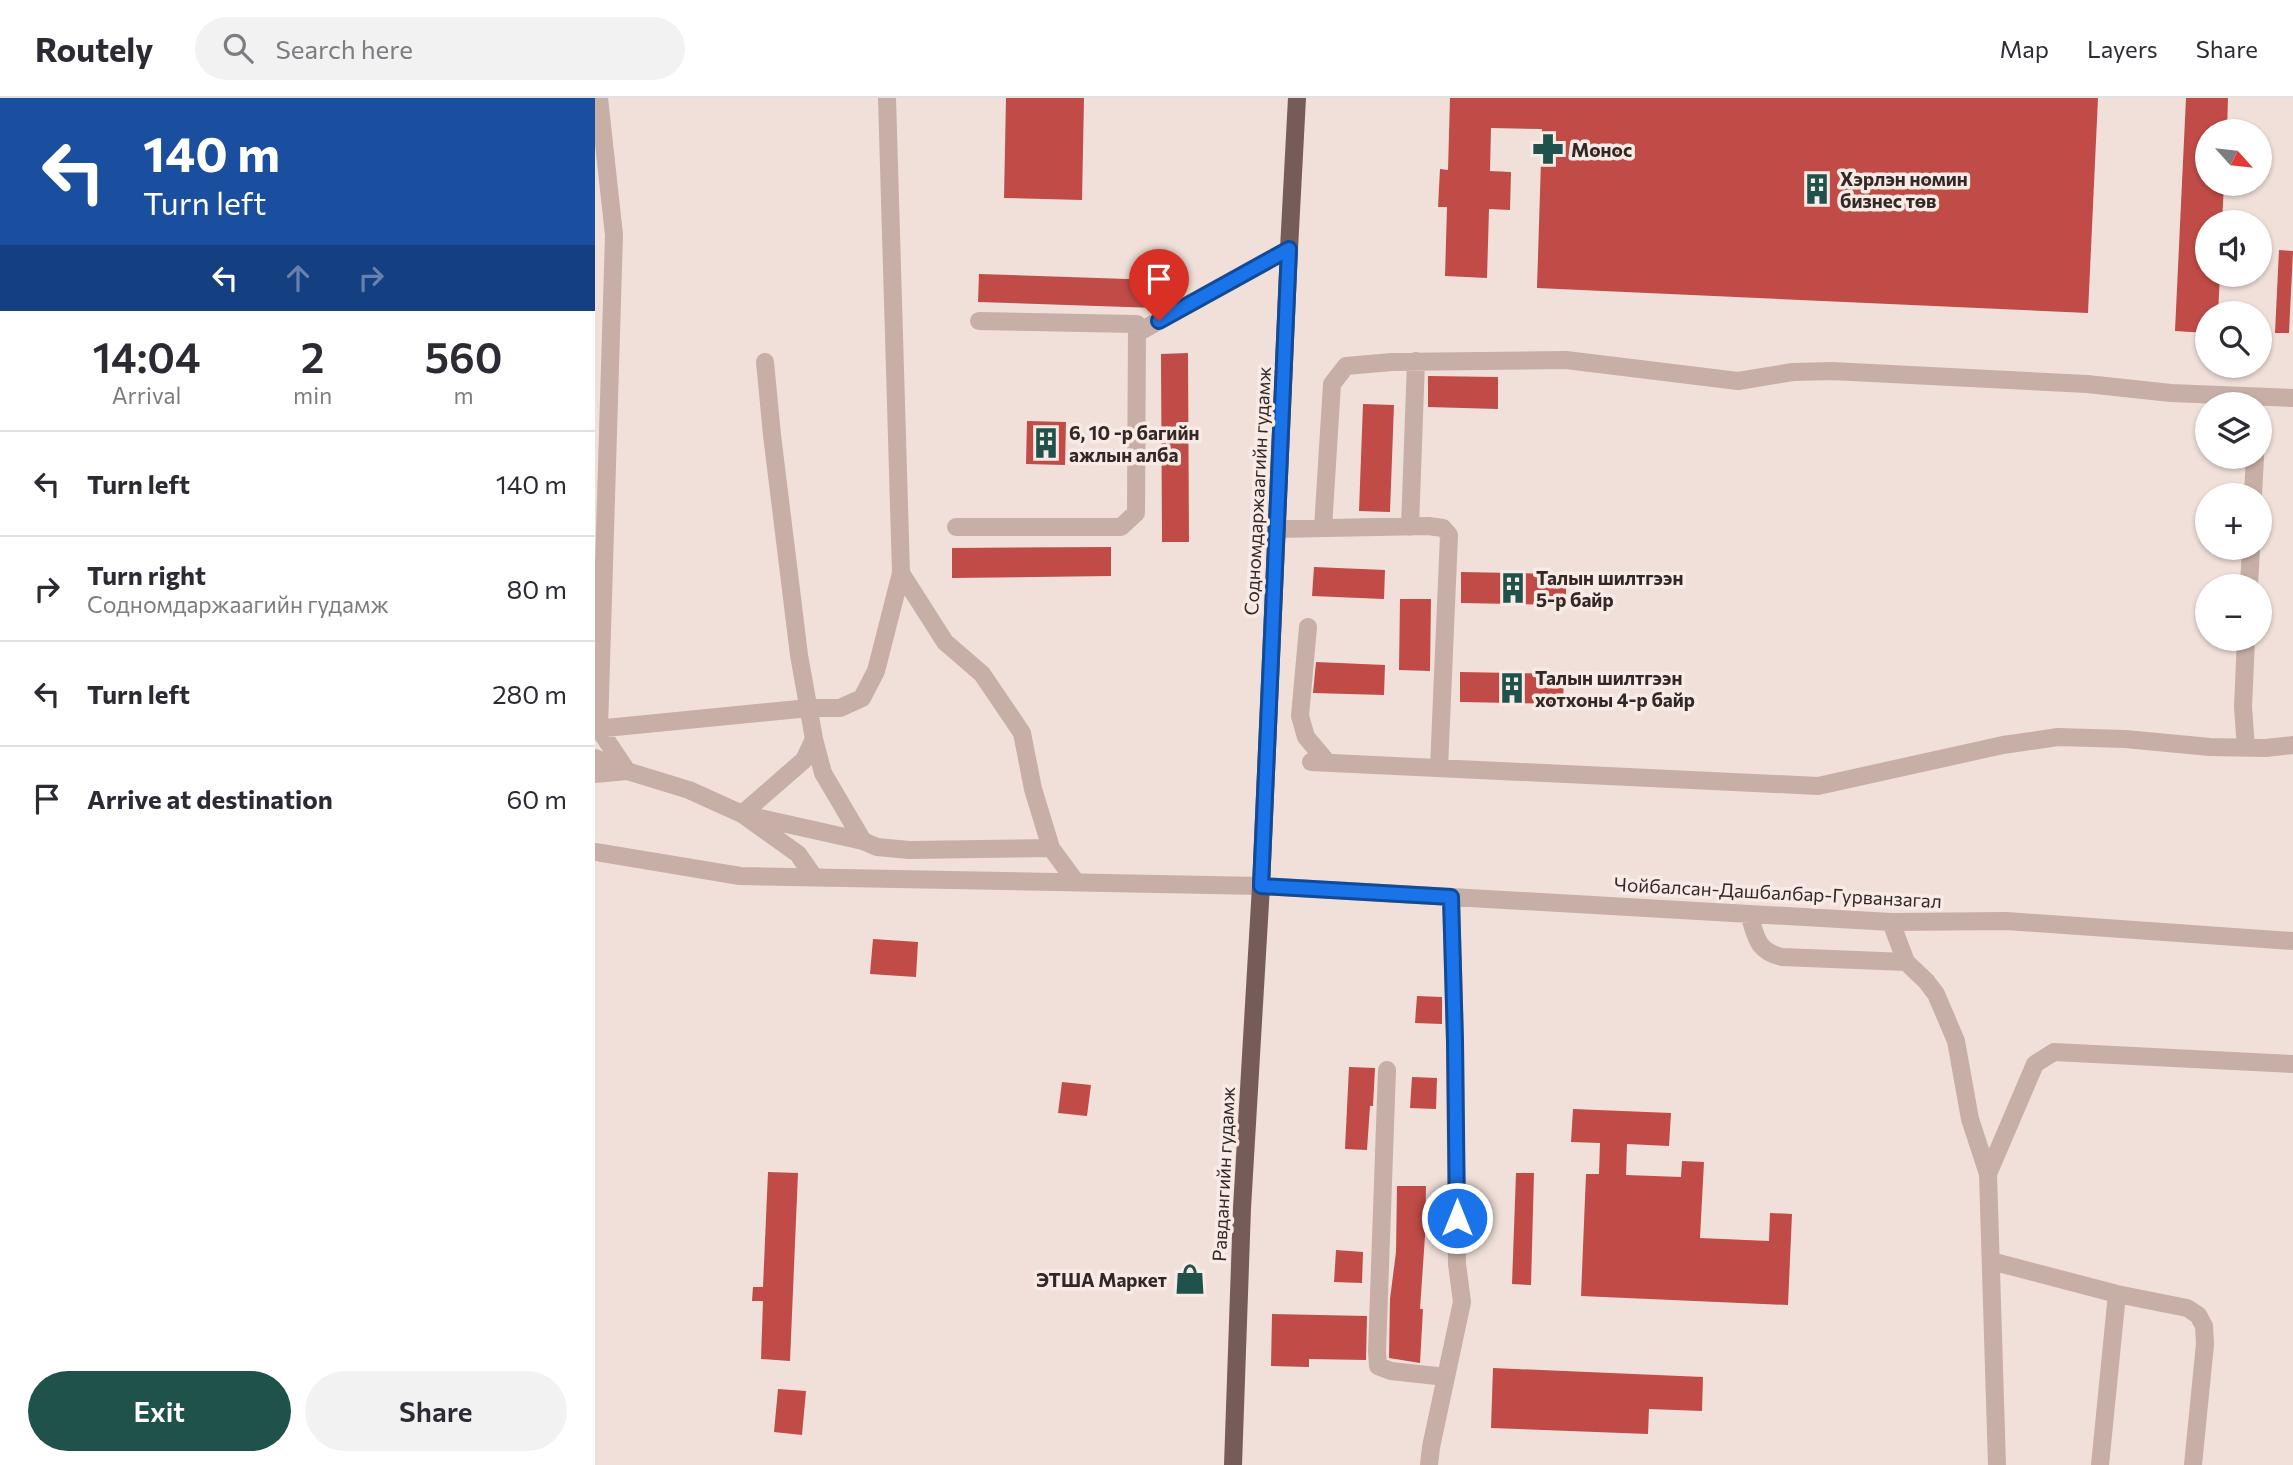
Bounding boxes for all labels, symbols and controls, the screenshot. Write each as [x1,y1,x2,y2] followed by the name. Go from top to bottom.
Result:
[195,17,685,80] search box
[35,28,153,69] text: Routely
[219,29,257,67] icon: search
[275,33,413,64] text: Search here
[2000,34,2049,63] text: Map
[2087,34,2158,63] text: Layers
[2196,34,2258,63] text: Share
[2195,119,2271,196] north arrow
[2195,119,2272,651] map controls
[143,122,280,182] text: 140 m
[28,126,119,217] icon: left
[1531,132,1565,166] pharmacy icon: Монос
[1571,138,1632,161] place label: Монос
[1840,167,1968,212] place label: Хэрлэн номин бизнес төв
[1800,172,1834,206] building icon: Хэрлэн номин бизнес төв
[143,182,267,222] text: Turn left
[2195,210,2272,287] button: sound
[1129,249,1189,321] pin
[206,259,244,297] icon: left
[279,259,317,297] icon: ahead
[352,259,390,297] icon: right
[1140,260,1178,298] icon: arrive
[2195,301,2272,378] button: search
[92,330,201,382] text: 14:04
[301,330,325,382] text: 2
[425,330,503,382] text: 560
[1239,366,1275,616] street label: Содномдаржаагийн гудамж
[112,381,181,409] text: Arrival
[293,381,332,409] text: min
[454,381,474,409] text: m
[2195,392,2272,469] button: layers
[1069,421,1200,466] place label: 6, 10 -р багийн ажлын алба
[1029,426,1063,460] building icon: 6, 10 -р багийн ажлын алба
[28,465,66,503] icon: left
[87,468,190,499] text: Turn left
[496,468,567,499] text: 140 m
[2195,483,2272,560] button: +
[87,559,206,590] text: Turn right
[1536,566,1683,611] place label: Талын шилтгээн 5-р байр
[28,570,66,608] icon: right
[1496,571,1530,605] building icon: Талын шилтгээн 5-р байр
[507,573,567,604] text: 80 m
[2195,574,2272,651] button: −
[87,590,389,618] text: Содномдаржаагийн гудамж
[1535,666,1695,711] place label: Талын шилтгээн хотхоны 4-р байр
[1495,671,1529,705] building icon: Талын шилтгээн хотхоны 4-р байр
[28,675,66,713] icon: left
[87,678,190,709] text: Turn left
[492,678,567,709] text: 280 m
[28,780,66,818] icon: arrive
[87,783,333,814] text: Arrive at destination
[507,783,567,814] text: 60 m
[1614,872,1942,912] street label: Чойбалсан-Дашбалбар-Гурванзагал
[1207,1086,1239,1262] street label: Равдангийн гудамж
[1420,1181,1494,1255] position arrow
[1173,1262,1207,1296] shop icon: ЭТША Маркет
[1036,1268,1167,1291] place label: ЭТША Маркет
[28,1371,291,1451] button: Exit
[305,1371,567,1451] button: Share

